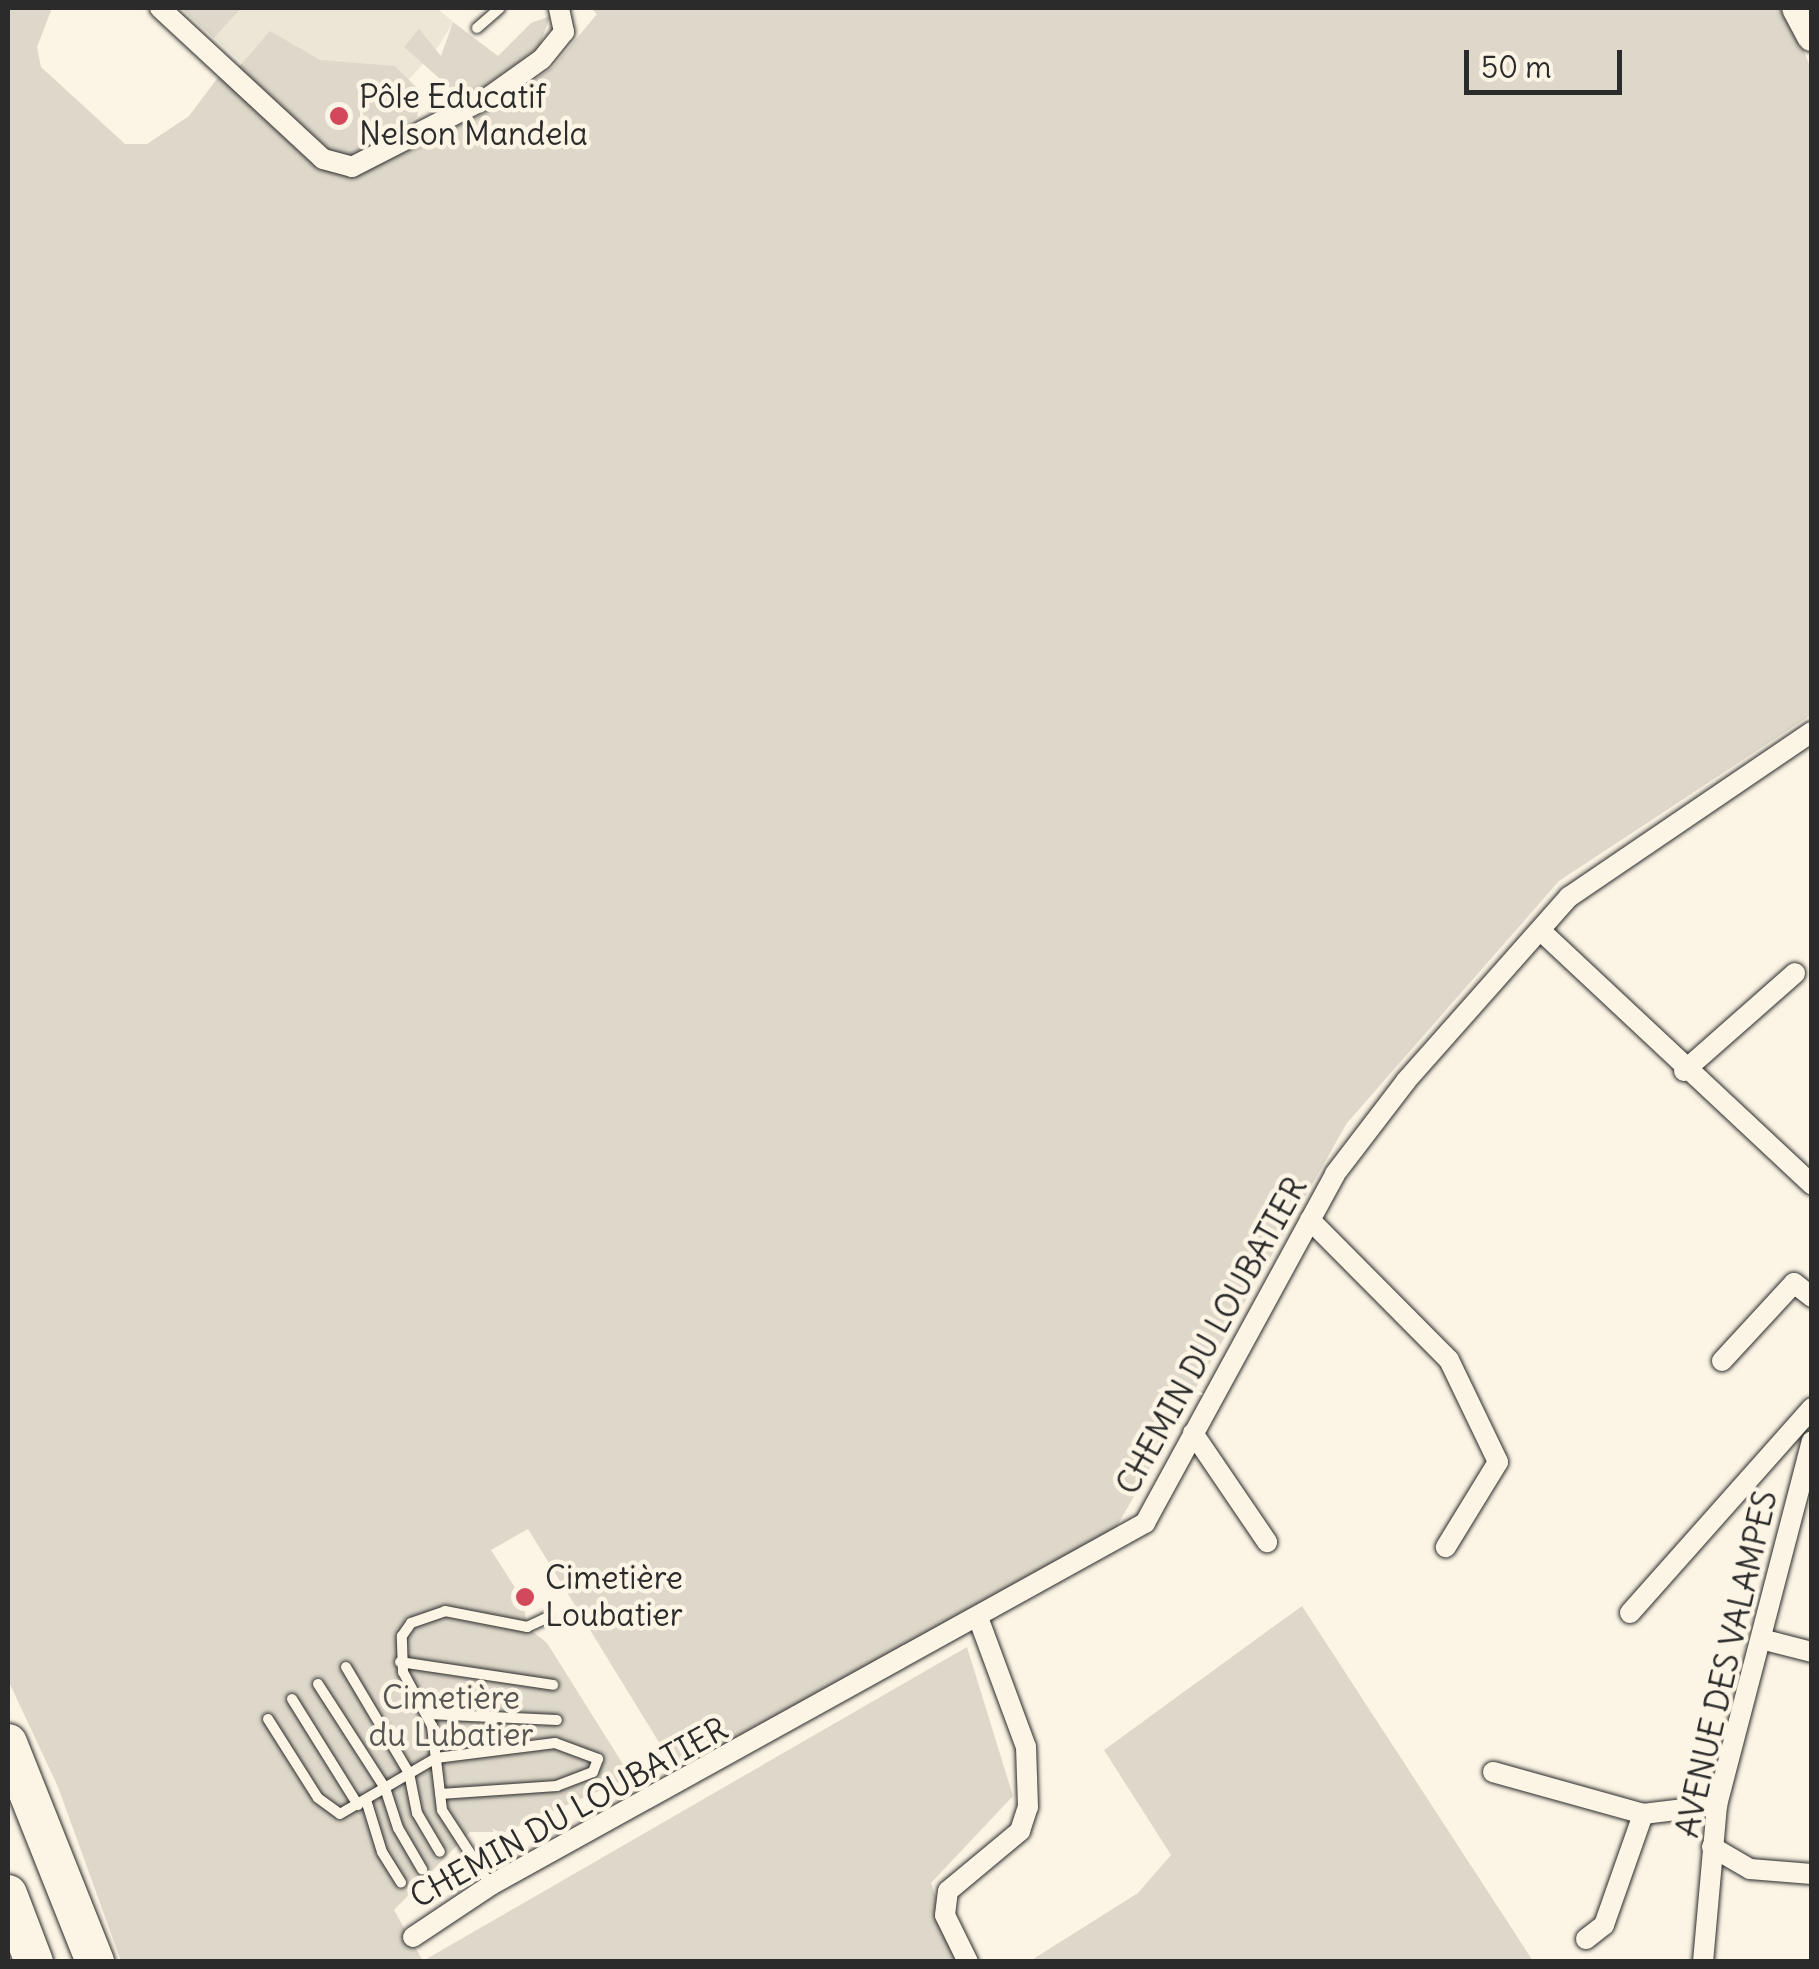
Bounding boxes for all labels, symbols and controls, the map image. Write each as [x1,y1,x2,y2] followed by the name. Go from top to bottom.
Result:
[1469,30,1626,92] scale bar
[1481,48,1551,86] text: 50 m
[359,79,588,154] place label: Pôle Educatif Nelson Mandela
[328,105,350,127] marker: Pôle Educatif Nelson Mandela
[1109,1171,1315,1501] street label: CHEMIN DU LOUBATIER
[1668,1487,1786,1841] street label: AVENUE DES VALAMPES
[545,1560,683,1635] place label: Cimetière Loubatier
[514,1586,536,1608] marker: Cimetière Loubatier
[368,1680,534,1755] park label: Cimetière du Lubatier
[404,1710,734,1916] street label: CHEMIN DU LOUBATIER

